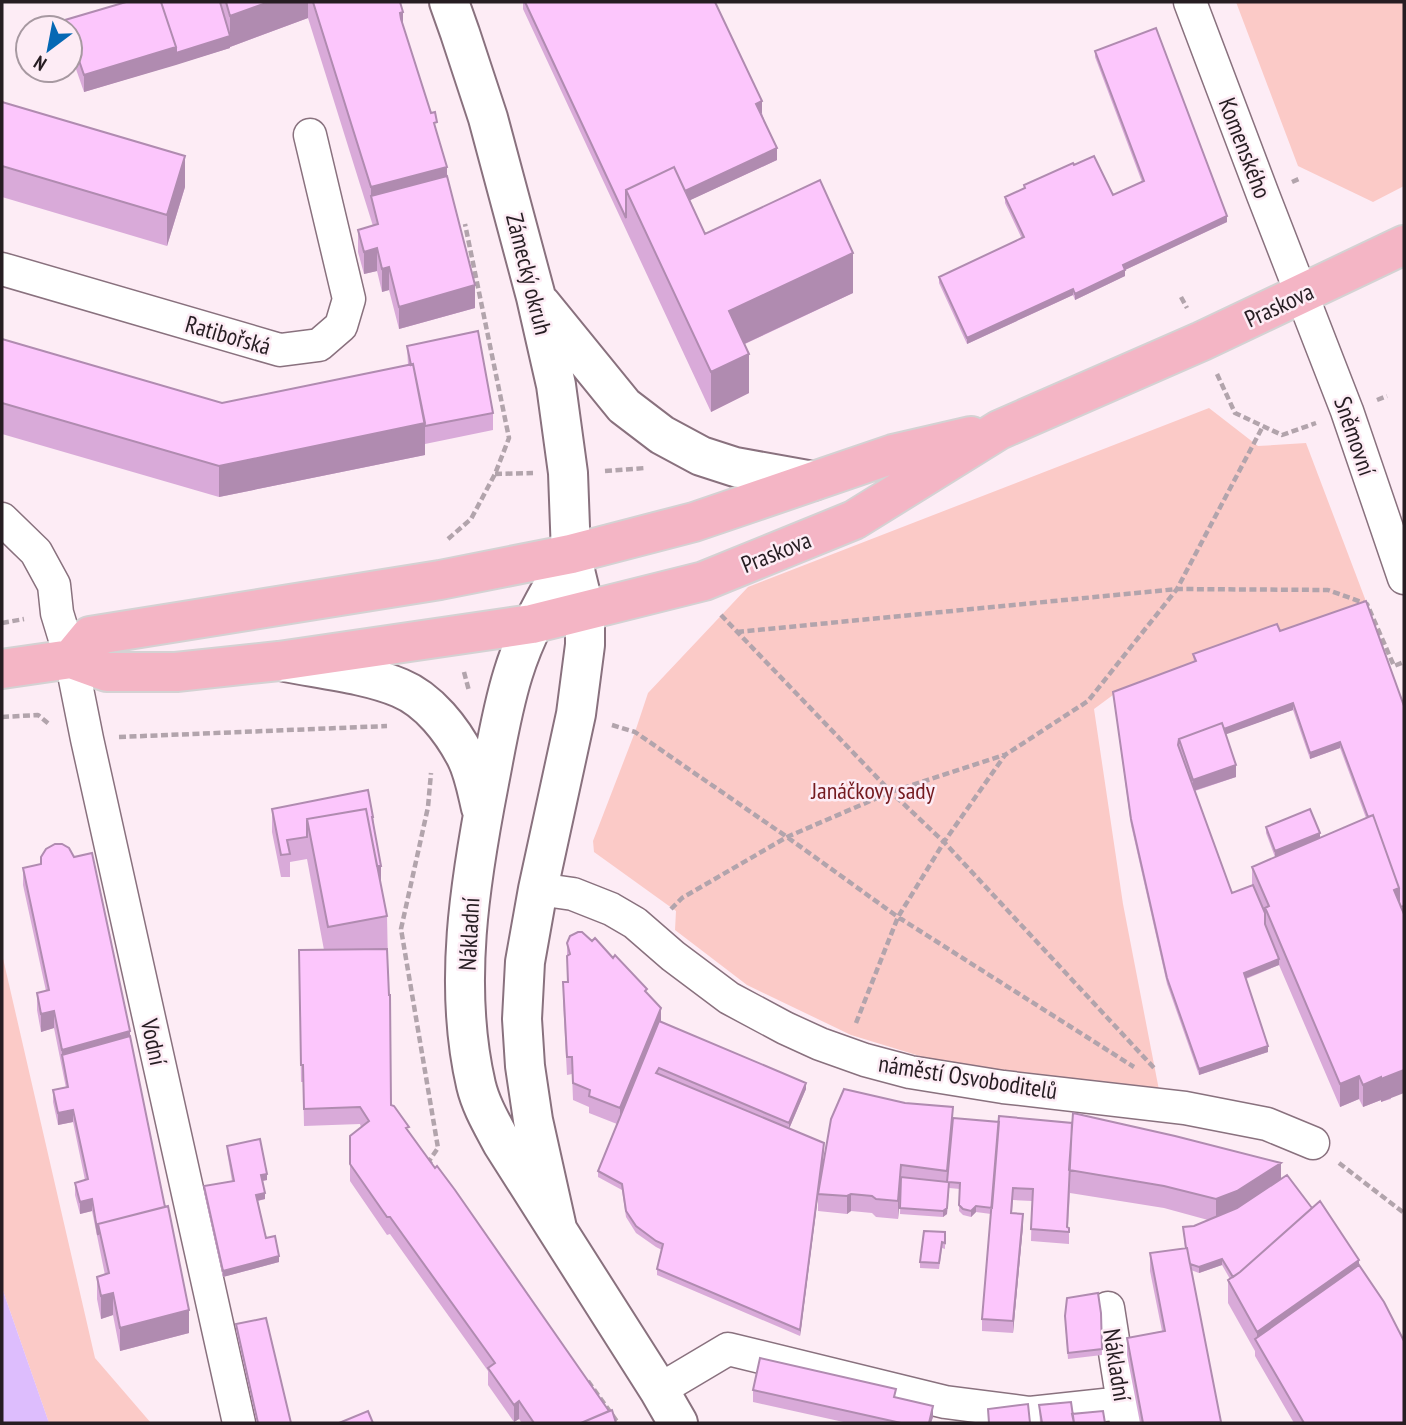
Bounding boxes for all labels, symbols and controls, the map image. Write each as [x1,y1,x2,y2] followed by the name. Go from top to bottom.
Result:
[14,14,84,84] north arrow
[29,51,51,76] text: N
[1212,93,1278,203] street label: Komenského
[499,210,559,338] street label: Zámecký okruh
[1240,276,1318,334] street label: Praskova
[182,308,274,362] street label: Ratibořská
[1327,392,1383,480] street label: Sněmovní
[737,524,815,580] street label: Praskova
[810,775,935,806] park label: Janáčkovy sady
[452,897,486,971] street label: Nákladní
[134,1015,174,1068] street label: Vodní
[876,1048,1060,1106] street label: náměstí Osvoboditelů
[1096,1326,1138,1404] street label: Nákladní

